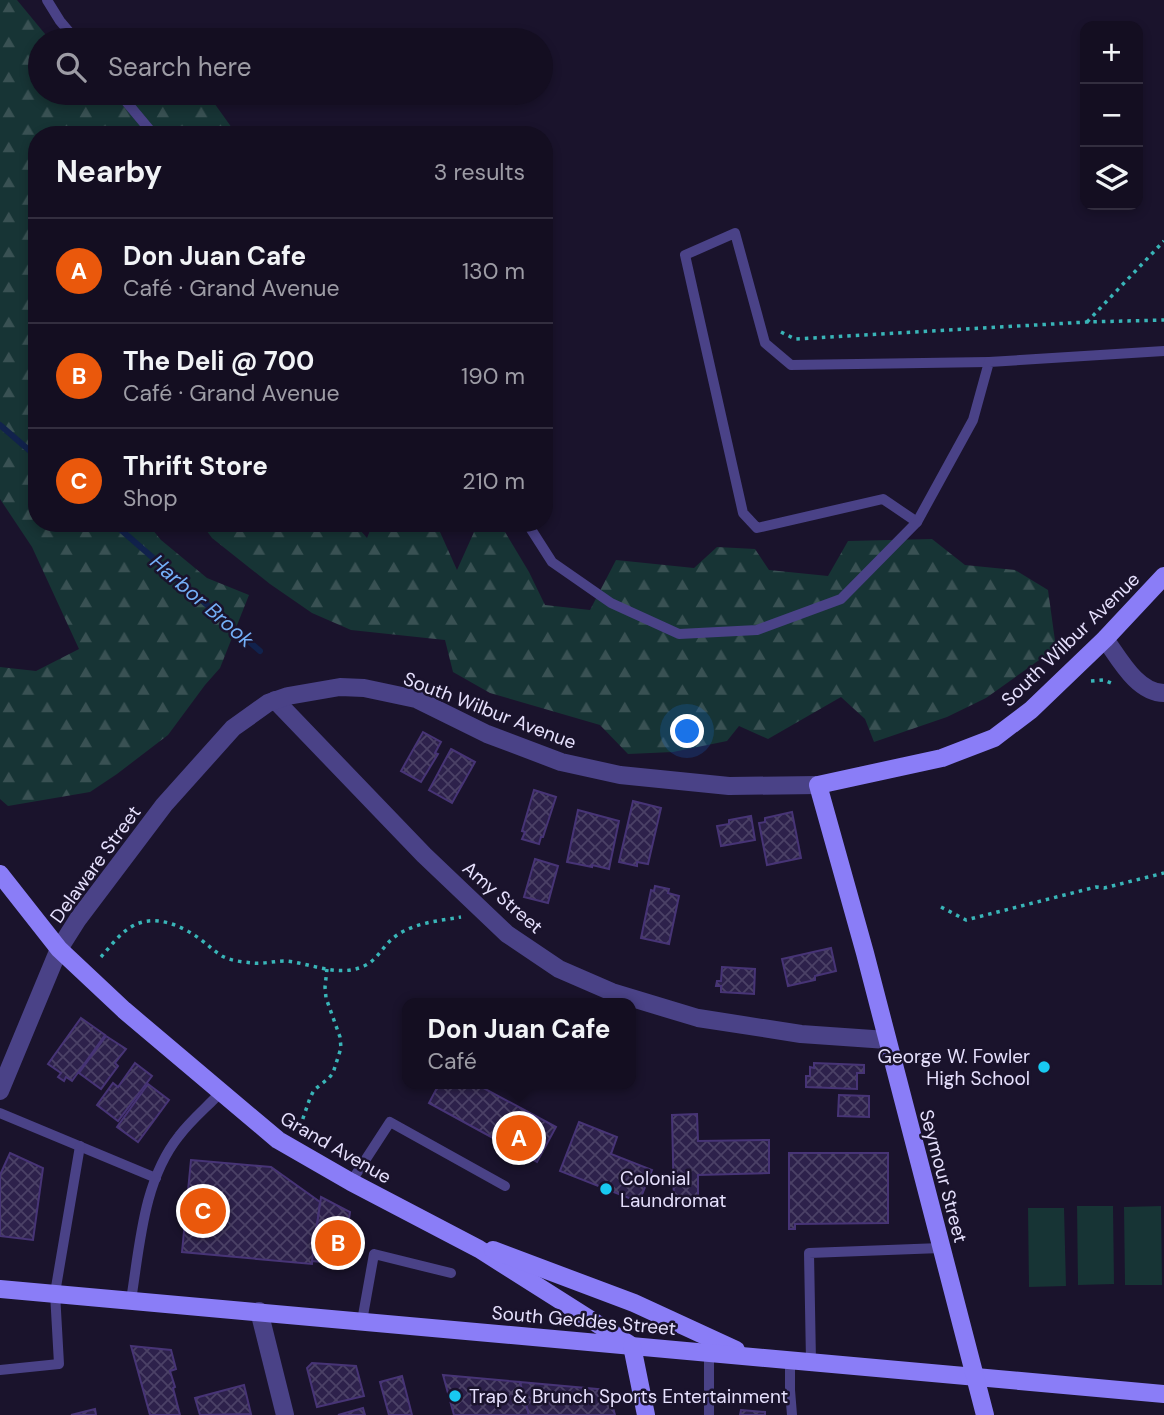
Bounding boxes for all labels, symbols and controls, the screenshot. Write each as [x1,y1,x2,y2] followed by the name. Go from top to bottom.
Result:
[1080,21,1143,210] map controls
[1080,21,1143,84] button: +
[28,28,553,105] search box
[52,48,90,86] icon: search
[108,50,251,84] text: Search here
[1080,84,1143,147] button: −
[1080,147,1143,210] button: layers
[56,152,162,191] text: Nearby
[434,157,525,187] text: 3 results
[123,239,306,273] text: Don Juan Cafe
[71,256,87,286] text: A
[462,256,525,286] text: 130 m
[123,273,340,303] text: Café · Grand Avenue
[123,344,314,378] text: The Deli @ 700
[72,361,86,391] text: B
[461,361,525,391] text: 190 m
[123,378,340,408] text: Café · Grand Avenue
[123,449,268,483] text: Thrift Store
[71,466,87,496] text: C
[462,466,525,496] text: 210 m
[123,483,178,513] text: Shop
[144,548,260,654] water label: Harbor Brook
[996,567,1145,712] street label: South Wilbur Avenue
[400,666,580,755] street label: South Wilbur Avenue
[670,714,704,748] your location
[44,801,146,928] street label: Delaware Street
[457,856,548,939] street label: Amy Street
[402,998,636,1089] popup
[427,1012,611,1046] text: Don Juan Cafe
[878,1044,1030,1091] place label: George W. Fowler High School
[427,1046,477,1076] text: Café
[1036,1059,1052,1075] marker: George W. Fowler High School
[276,1106,396,1189] street label: Grand Avenue
[914,1107,973,1246] street label: Seymour Street
[496,1112,542,1164] pin: A
[620,1166,726,1213] place label: Colonial Laundromat
[598,1181,614,1197] marker: Colonial Laundromat
[180,1185,226,1237] pin: C
[315,1217,361,1269] pin: B
[491,1300,677,1341] street label: South Geddes Street
[469,1384,788,1409] place label: Trap & Brunch Sports Entertainment
[447,1388,463,1404] marker: Trap & Brunch Sports Entertainment

